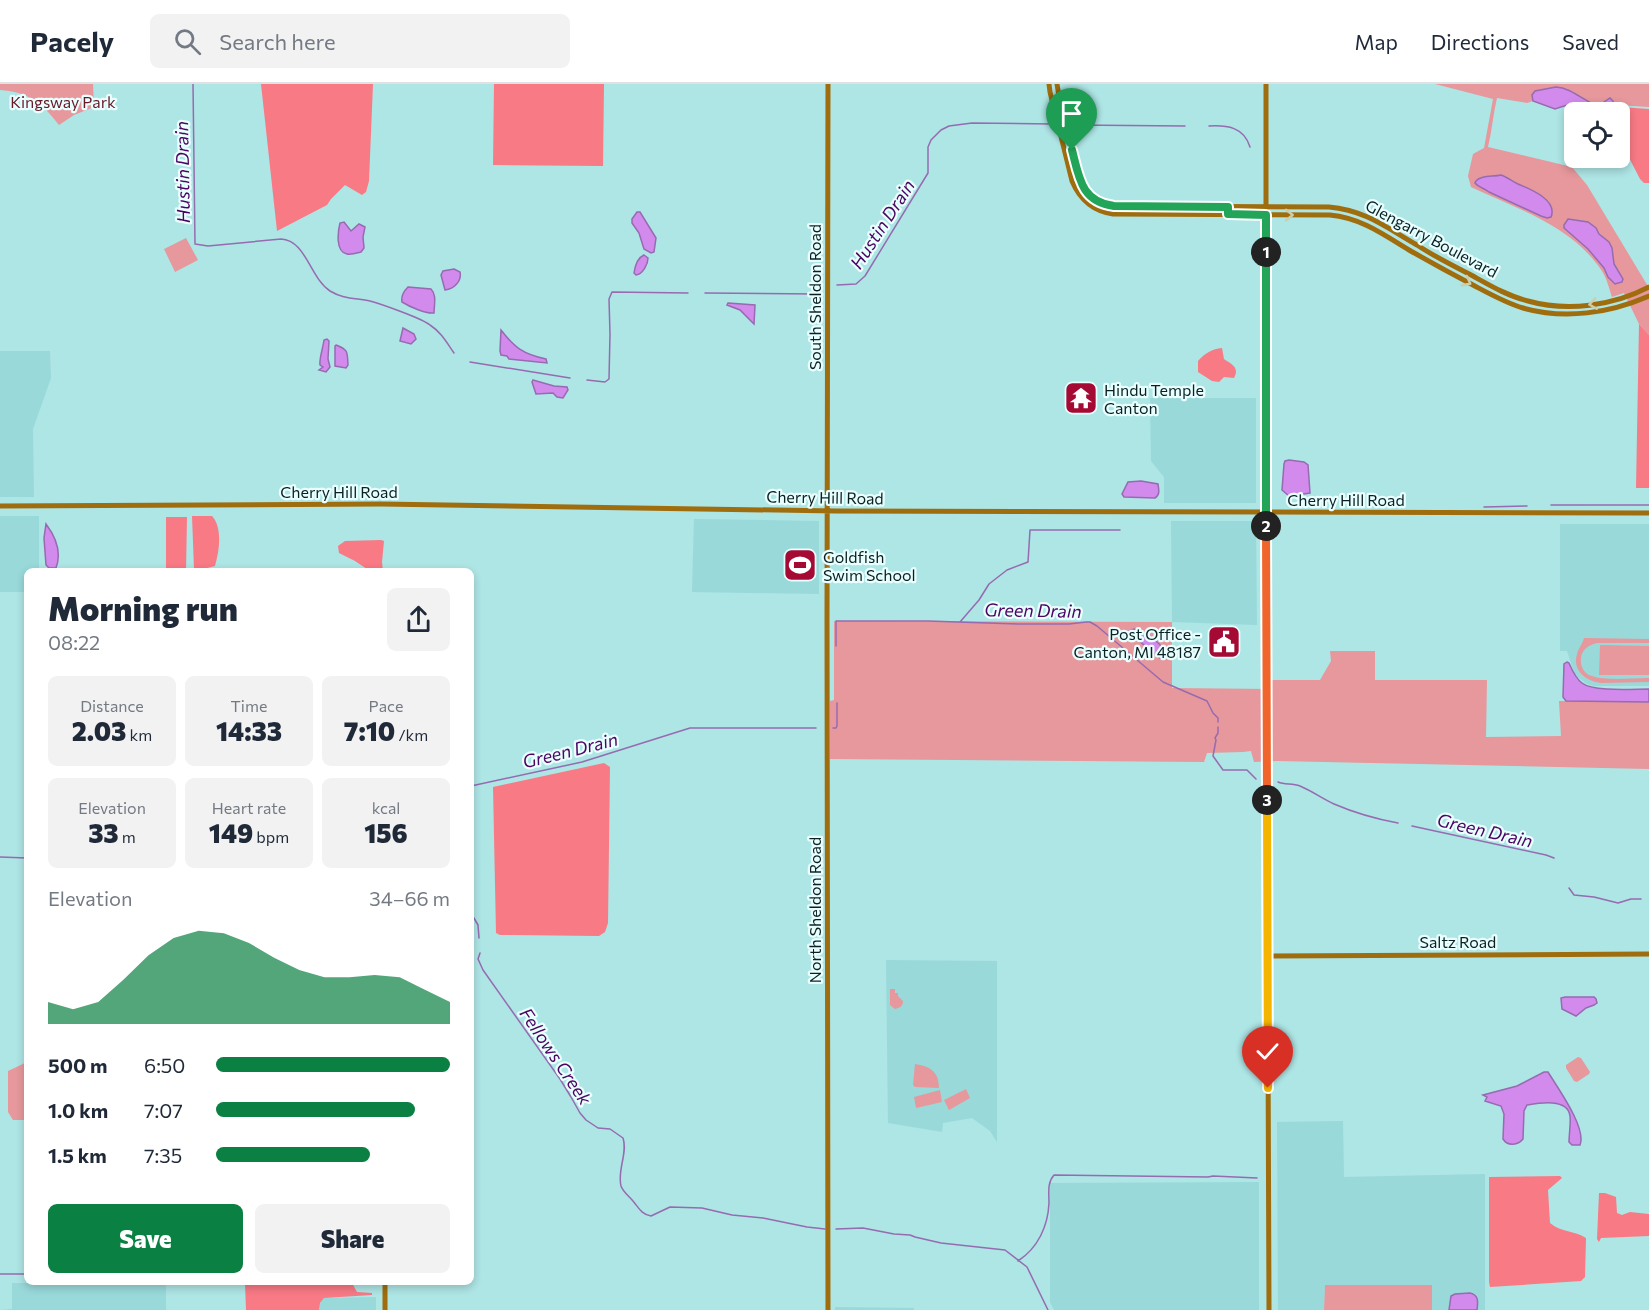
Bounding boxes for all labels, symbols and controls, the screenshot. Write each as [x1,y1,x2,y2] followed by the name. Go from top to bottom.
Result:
[150,14,570,68] search box
[30,24,114,58] text: Pacely
[171,25,204,58] icon: search
[219,28,336,55] text: Search here
[1355,29,1398,54] text: Map
[1431,29,1529,54] text: Directions
[1562,29,1619,54] text: Saved
[1046,88,1097,150] pin
[10,92,116,111] park label: Kingsway Park
[1055,97,1088,130] icon: arrive
[1564,102,1630,168] map controls
[1564,102,1630,168] button: locate
[170,121,194,223] water label: Hustin Drain
[845,175,919,273] water label: Hustin Drain
[1362,195,1502,281] street label: Glengarry Boulevard
[1284,209,1293,221] one-way arrow
[805,224,824,370] street label: South Sheldon Road
[1251,237,1281,267] pin: 1
[1262,242,1270,261] text: 1
[1461,275,1471,286] one-way arrow
[1589,297,1598,309] one-way arrow
[1063,380,1099,416] temple icon: Hindu Temple Canton
[1104,380,1204,417] place label: Hindu Temple Canton
[280,482,398,501] street label: Cherry Hill Road
[766,486,884,508] street label: Cherry Hill Road
[1287,490,1405,509] street label: Cherry Hill Road
[1251,511,1281,541] pin: 2
[1261,516,1271,535] text: 2
[782,547,818,583] sports icon: Goldfish Swim School
[823,547,916,584] place label: Goldfish Swim School
[48,587,238,628] text: Morning run
[387,588,450,651] button: share
[984,598,1082,622] water label: Green Drain
[1073,624,1201,661] place label: Post Office - Canton, MI 48187
[1206,624,1242,660] public building icon: Post Office - Canton, MI 48187
[48,630,100,654] text: 08:22
[80,696,144,715] text: Distance
[231,696,267,715] text: Time
[369,696,403,715] text: Pace
[72,715,126,746] text: 2.03
[216,715,282,746] text: 14:33
[344,715,395,746] text: 7:10
[126,725,152,744] text: km
[395,725,428,744] text: /km
[520,728,620,772] water label: Green Drain
[1252,785,1282,815] pin: 3
[1262,790,1272,809] text: 3
[78,798,146,817] text: Elevation
[212,798,286,817] text: Heart rate
[372,798,400,817] text: kcal
[1435,808,1535,852] water label: Green Drain
[88,817,119,848] text: 33
[209,817,253,848] text: 149
[364,817,408,848] text: 156
[119,827,136,846] text: m
[253,827,289,846] text: bpm
[805,837,824,983] street label: North Sheldon Road
[48,886,133,910] text: Elevation
[369,886,450,910] text: 34–66 m
[1420,932,1496,951] street label: Saltz Road
[515,1003,597,1110] water label: Fellows Creek
[1242,1026,1293,1088] pin
[1251,1035,1284,1068] icon: check
[48,1053,108,1077] text: 500 m
[144,1053,185,1077] text: 6:50
[48,1098,108,1122] text: 1.0 km
[144,1098,183,1122] text: 7:07
[48,1143,107,1167] text: 1.5 km
[144,1143,182,1167] text: 7:35
[48,1204,243,1273] button: Save
[255,1204,450,1273] button: Share

